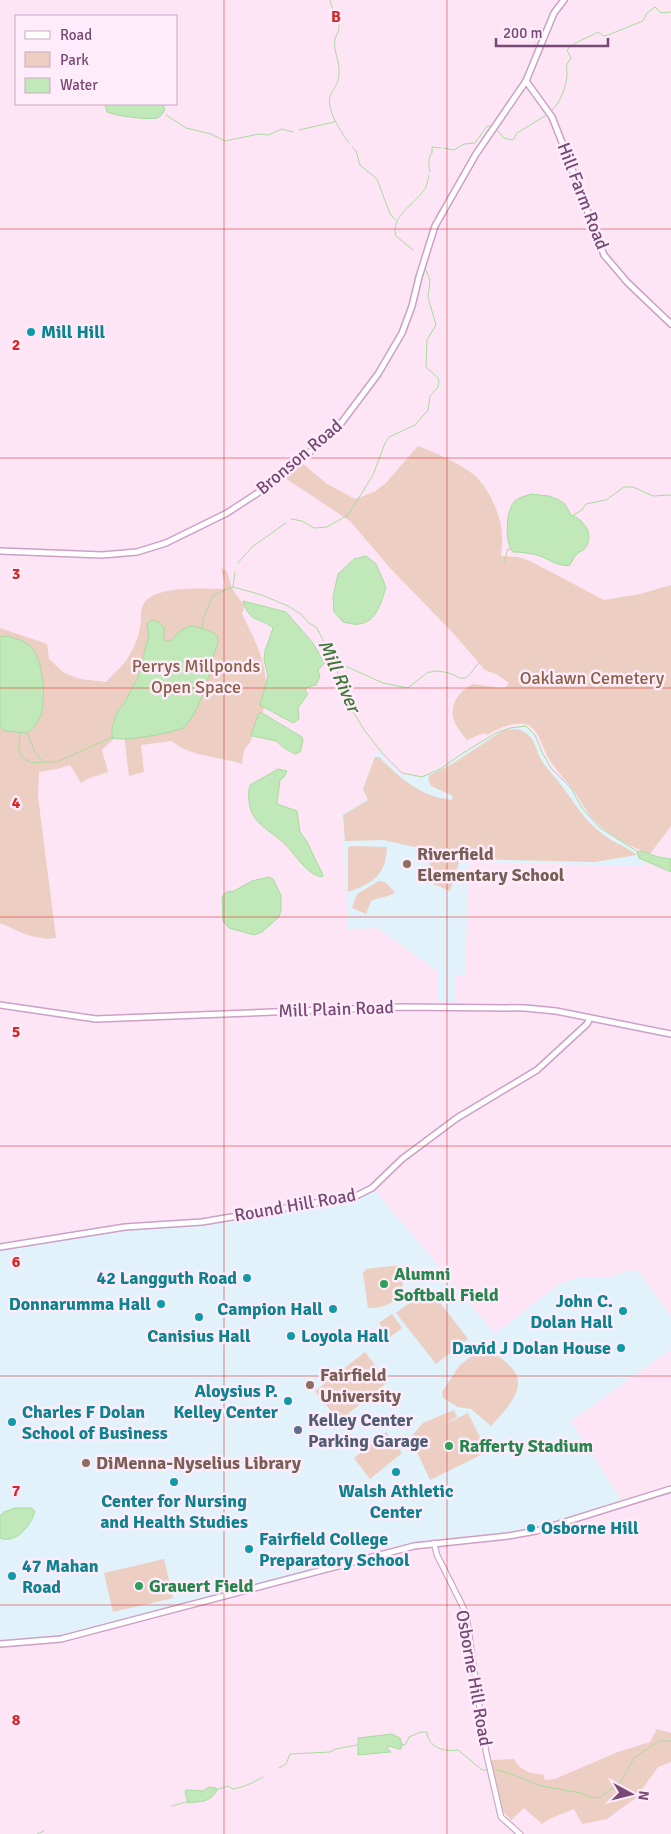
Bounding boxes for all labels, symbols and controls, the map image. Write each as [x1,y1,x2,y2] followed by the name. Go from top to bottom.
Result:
[331,7,341,27] text: B
[15,15,178,105] legend
[496,15,608,47] scale bar
[503,24,543,42] text: 200 m
[60,26,92,44] text: Road
[60,51,89,69] text: Park
[60,76,98,94] text: Water
[553,139,613,253] street label: Hill Farm Road
[41,321,106,343] place label: Mill Hill
[25,326,37,338] marker: Mill Hill
[12,335,20,355] text: 2
[251,415,347,499] street label: Bronson Road
[12,564,20,584] text: 3
[312,636,367,719] water label: Mill River
[132,655,260,698] park label: Perrys Millponds Open Space
[520,667,665,689] park label: Oaklawn Cemetery
[12,793,21,813] text: 4
[417,843,565,886] place label: Riverfield Elementary School
[401,858,413,870] marker: Riverfield Elementary School
[278,996,394,1022] street label: Mill Plain Road
[12,1022,20,1042] text: 5
[233,1183,357,1227] street label: Round Hill Road
[12,1252,21,1272] text: 6
[394,1263,499,1306] place label: Alumni Softball Field
[96,1267,237,1289] place label: 42 Langguth Road
[241,1272,253,1284] marker: 42 Langguth Road
[378,1278,390,1290] marker: Alumni Softball Field
[530,1290,613,1333] place label: John C. Dolan Hall
[9,1293,151,1315] place label: Donnarumma Hall
[155,1298,167,1310] marker: Donnarumma Hall
[217,1298,323,1320] place label: Campion Hall
[327,1303,339,1315] marker: Campion Hall
[617,1305,629,1317] marker: John C. Dolan Hall
[193,1311,205,1323] marker: Canisius Hall
[147,1325,251,1347] place label: Canisius Hall
[301,1325,390,1347] place label: Loyola Hall
[285,1330,297,1342] marker: Loyola Hall
[452,1337,611,1359] place label: David J Dolan House
[615,1342,627,1354] marker: David J Dolan House
[320,1364,401,1407] place label: Fairfield University
[304,1379,316,1391] marker: Fairfield University
[173,1380,279,1423] place label: Aloysius P. Kelley Center
[282,1395,294,1407] marker: Aloysius P. Kelley Center
[22,1401,168,1444] place label: Charles F Dolan School of Business
[308,1409,429,1452] place label: Kelley Center Parking Garage
[6,1416,18,1428] marker: Charles F Dolan School of Business
[292,1424,304,1436] marker: Kelley Center Parking Garage
[459,1435,593,1457] place label: Rafferty Stadium
[443,1440,455,1452] marker: Rafferty Stadium
[96,1452,301,1474] place label: DiMenna-Nyselius Library
[80,1457,92,1469] marker: DiMenna-Nyselius Library
[390,1466,402,1478] marker: Walsh Athletic Center
[168,1476,180,1488] marker: Center for Nursing and Health Studies
[339,1480,454,1523] place label: Walsh Athletic Center
[12,1481,21,1501] text: 7
[100,1490,248,1533] place label: Center for Nursing and Health Studies
[541,1517,639,1539] place label: Osborne Hill
[525,1522,537,1534] marker: Osborne Hill
[259,1528,410,1571] place label: Fairfield College Preparatory School
[243,1543,255,1555] marker: Fairfield College Preparatory School
[22,1555,99,1598] place label: 47 Mahan Road
[6,1570,18,1582] marker: 47 Mahan Road
[149,1575,254,1597] place label: Grauert Field
[133,1580,145,1592] marker: Grauert Field
[451,1608,497,1748] street label: Osborne Hill Road
[12,1710,21,1730] text: 8
[606,1769,656,1819] north arrow
[634,1790,652,1801] text: N

